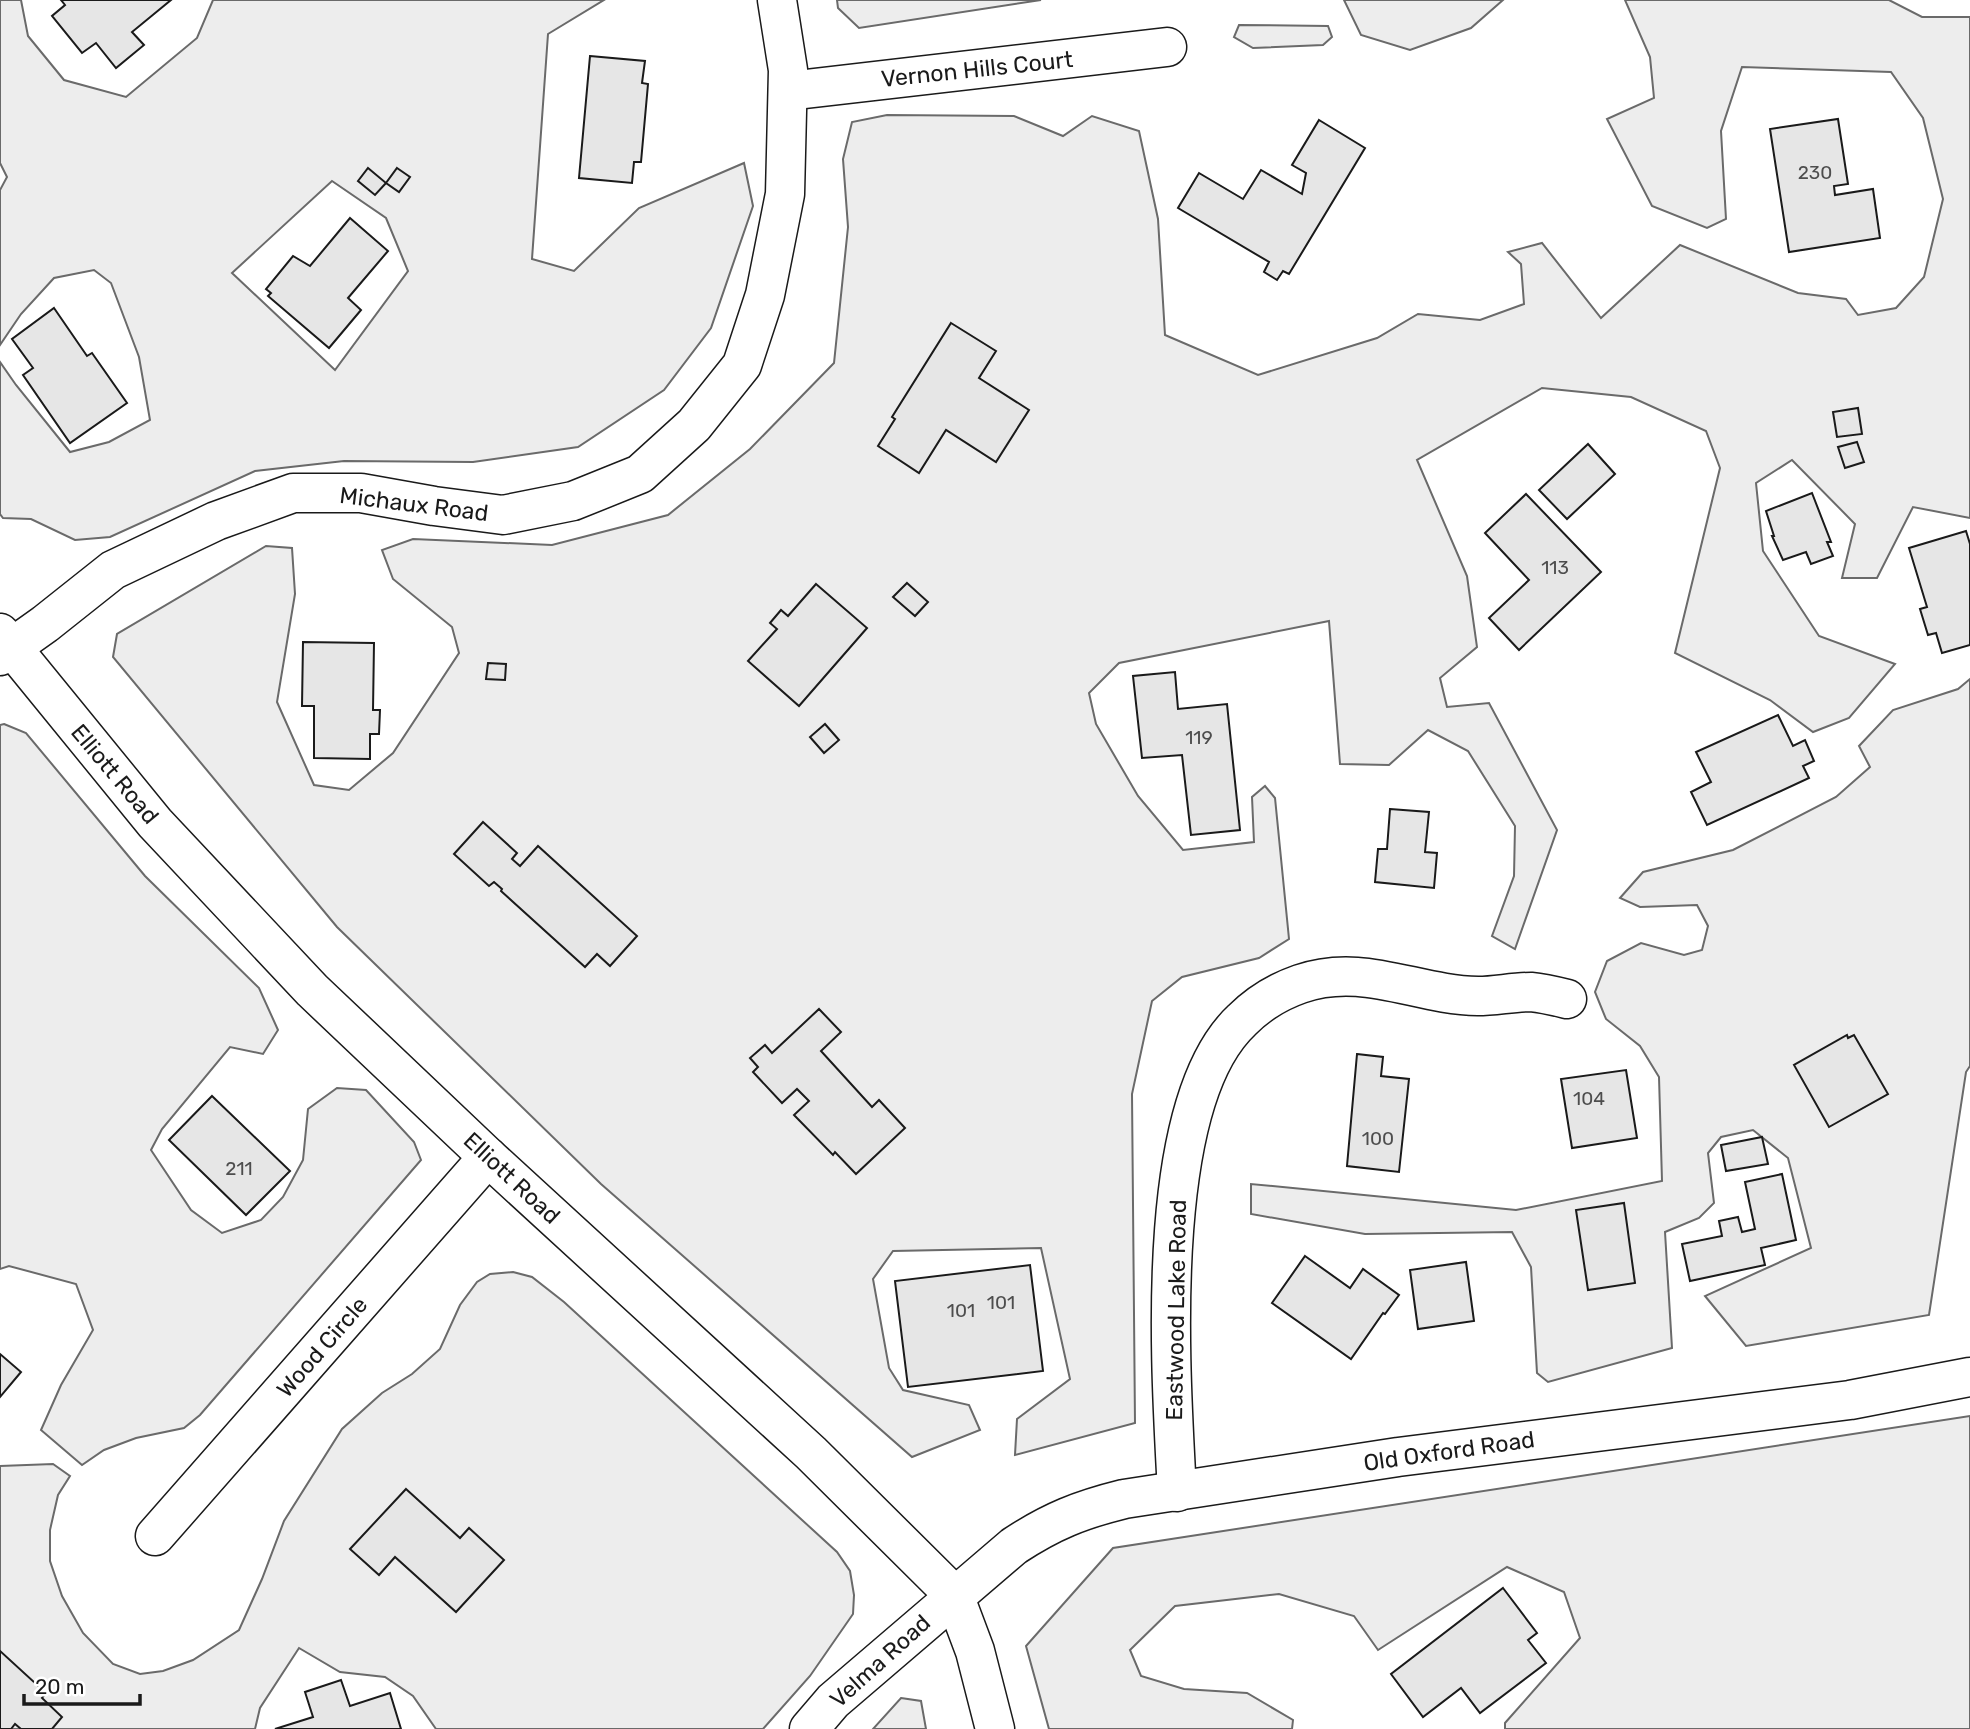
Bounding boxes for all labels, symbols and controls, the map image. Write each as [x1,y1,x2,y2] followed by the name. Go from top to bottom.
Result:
[880,45,1074,93] street label: Vernon Hills Court
[1798,161,1832,184] house number: 230
[338,481,490,527] street label: Michaux Road
[1541,556,1569,579] house number: 113
[65,718,165,830] street label: Elliott Road
[1185,726,1213,749] house number: 119
[1573,1087,1605,1110] house number: 104
[458,1126,566,1230] street label: Elliott Road
[1362,1127,1394,1150] house number: 100
[225,1157,253,1180] house number: 211
[1160,1199,1192,1421] street label: Eastwood Lake Road
[271,1291,373,1403] street label: Wood Circle
[987,1291,1015,1314] house number: 101
[947,1299,975,1322] house number: 101
[1362,1425,1536,1477] street label: Old Oxford Road
[824,1609,936,1713] street label: Velma Road
[24,1662,140,1706] scale bar
[35,1674,84,1699] text: 20 m

